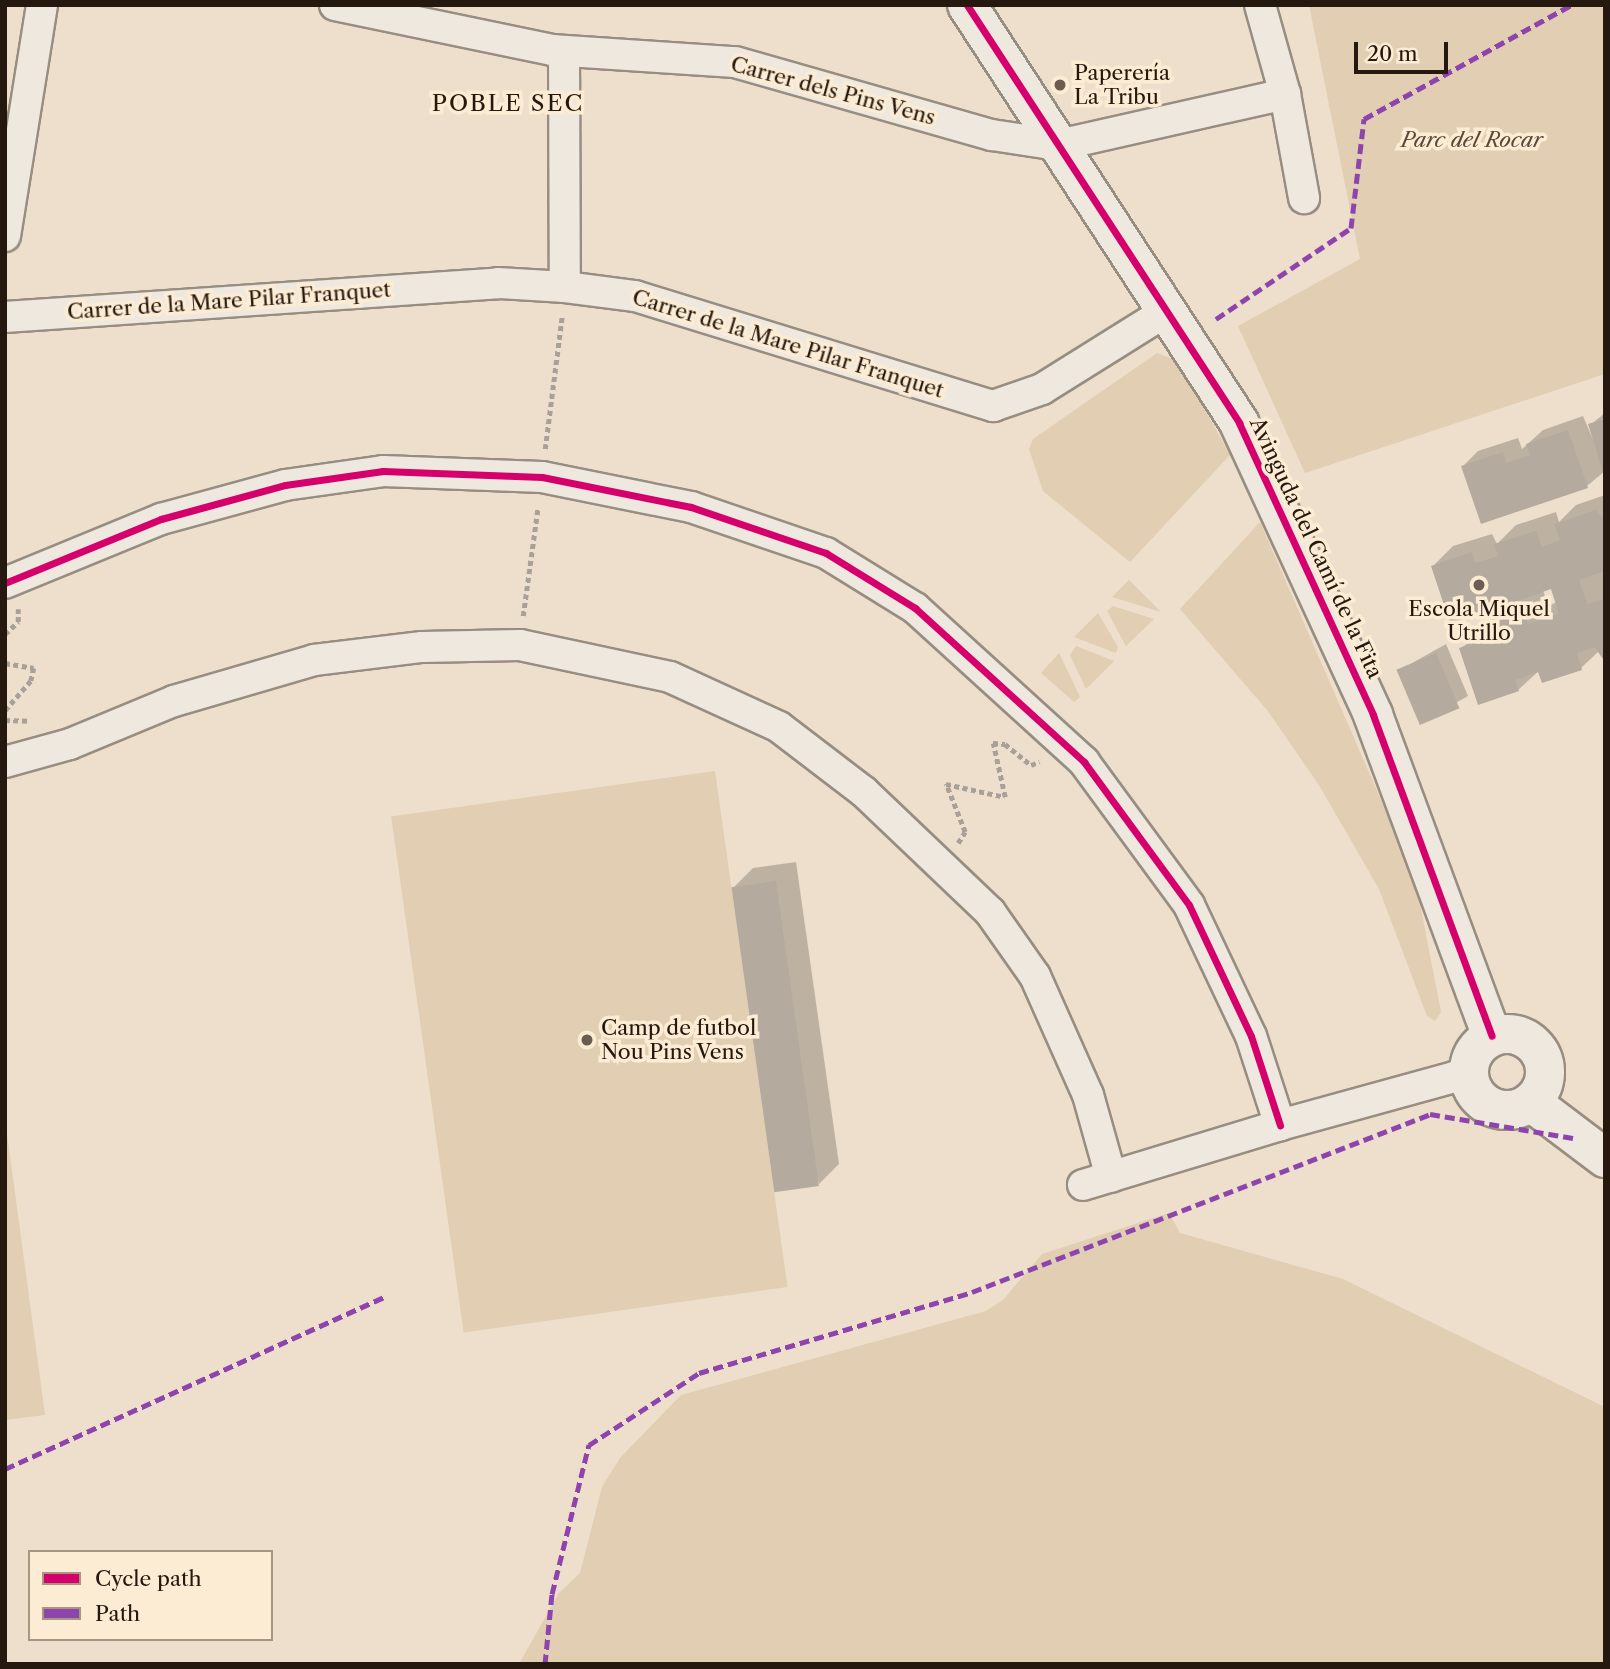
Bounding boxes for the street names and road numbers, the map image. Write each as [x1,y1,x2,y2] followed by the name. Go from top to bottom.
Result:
[727,51,939,131] street label: Carrer dels Pins Vens
[66,277,392,325] street label: Carrer de la Mare Pilar Franquet
[629,284,947,404] street label: Carrer de la Mare Pilar Franquet
[1244,413,1388,683] street label: Avinguda del Camí de la Fita

